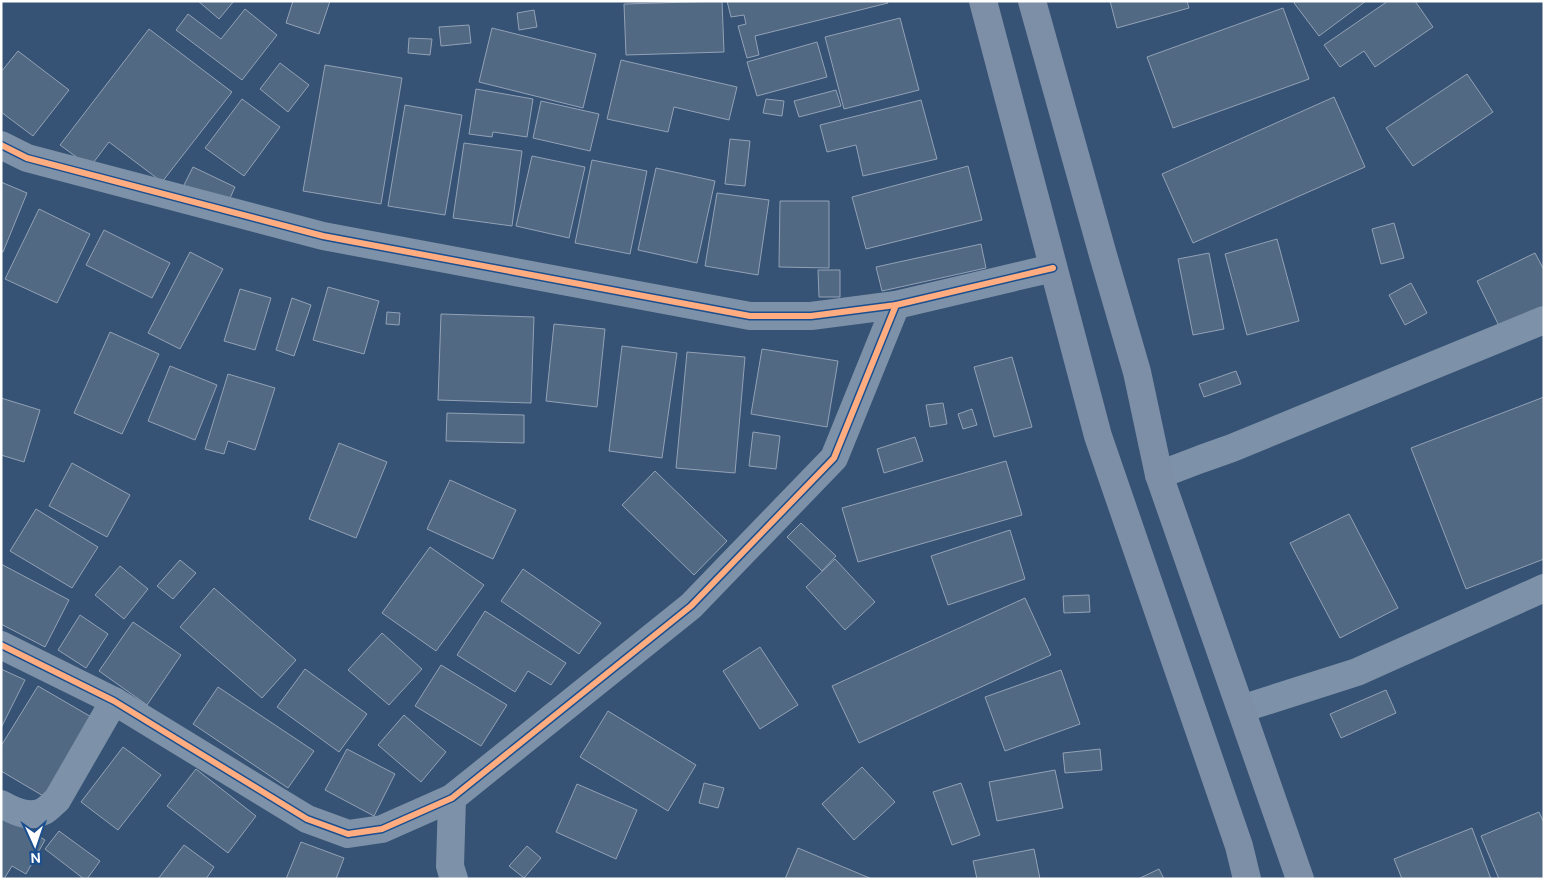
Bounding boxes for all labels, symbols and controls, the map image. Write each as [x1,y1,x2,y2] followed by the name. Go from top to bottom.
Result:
[10,820,60,870] north arrow
[30,849,41,867] text: N

